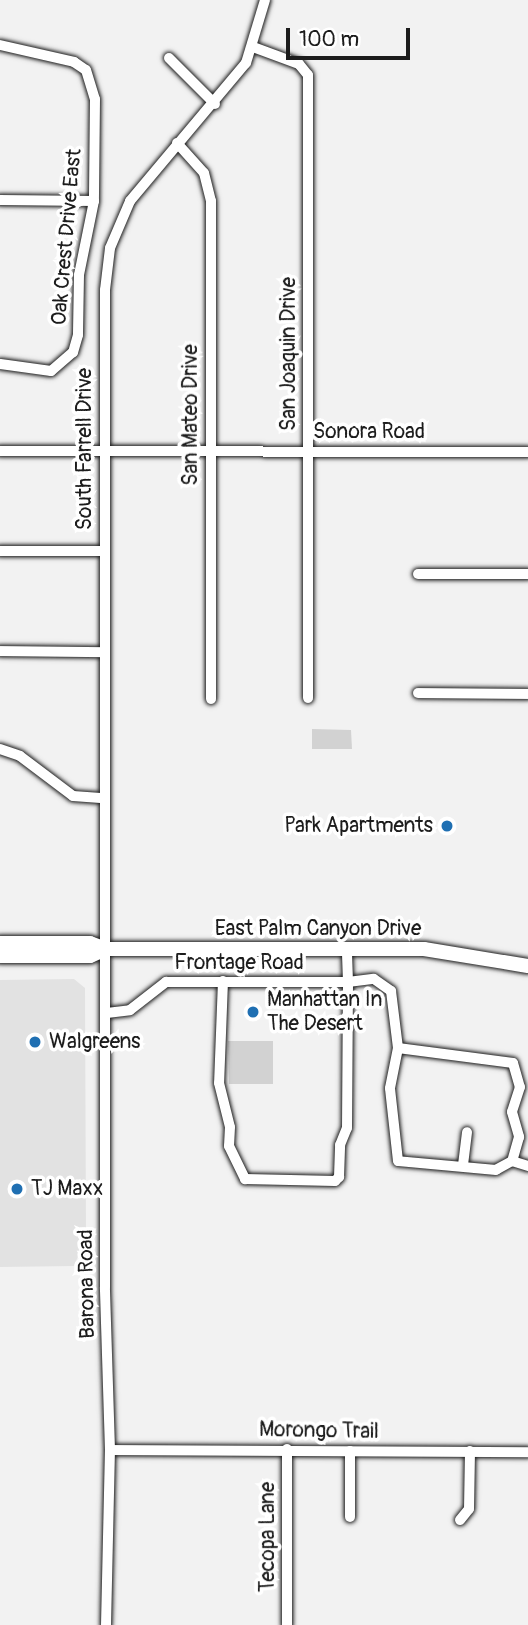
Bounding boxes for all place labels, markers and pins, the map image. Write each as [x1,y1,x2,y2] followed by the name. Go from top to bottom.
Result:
[284,813,433,839] place label: Park Apartments
[439,818,455,834] marker: Park Apartments
[267,987,382,1037] place label: Manhattan In The Desert
[245,1004,261,1020] marker: Manhattan In The Desert
[49,1029,140,1055] place label: Walgreens
[27,1034,43,1050] marker: Walgreens
[31,1176,103,1202] place label: TJ Maxx
[9,1181,25,1197] marker: TJ Maxx

